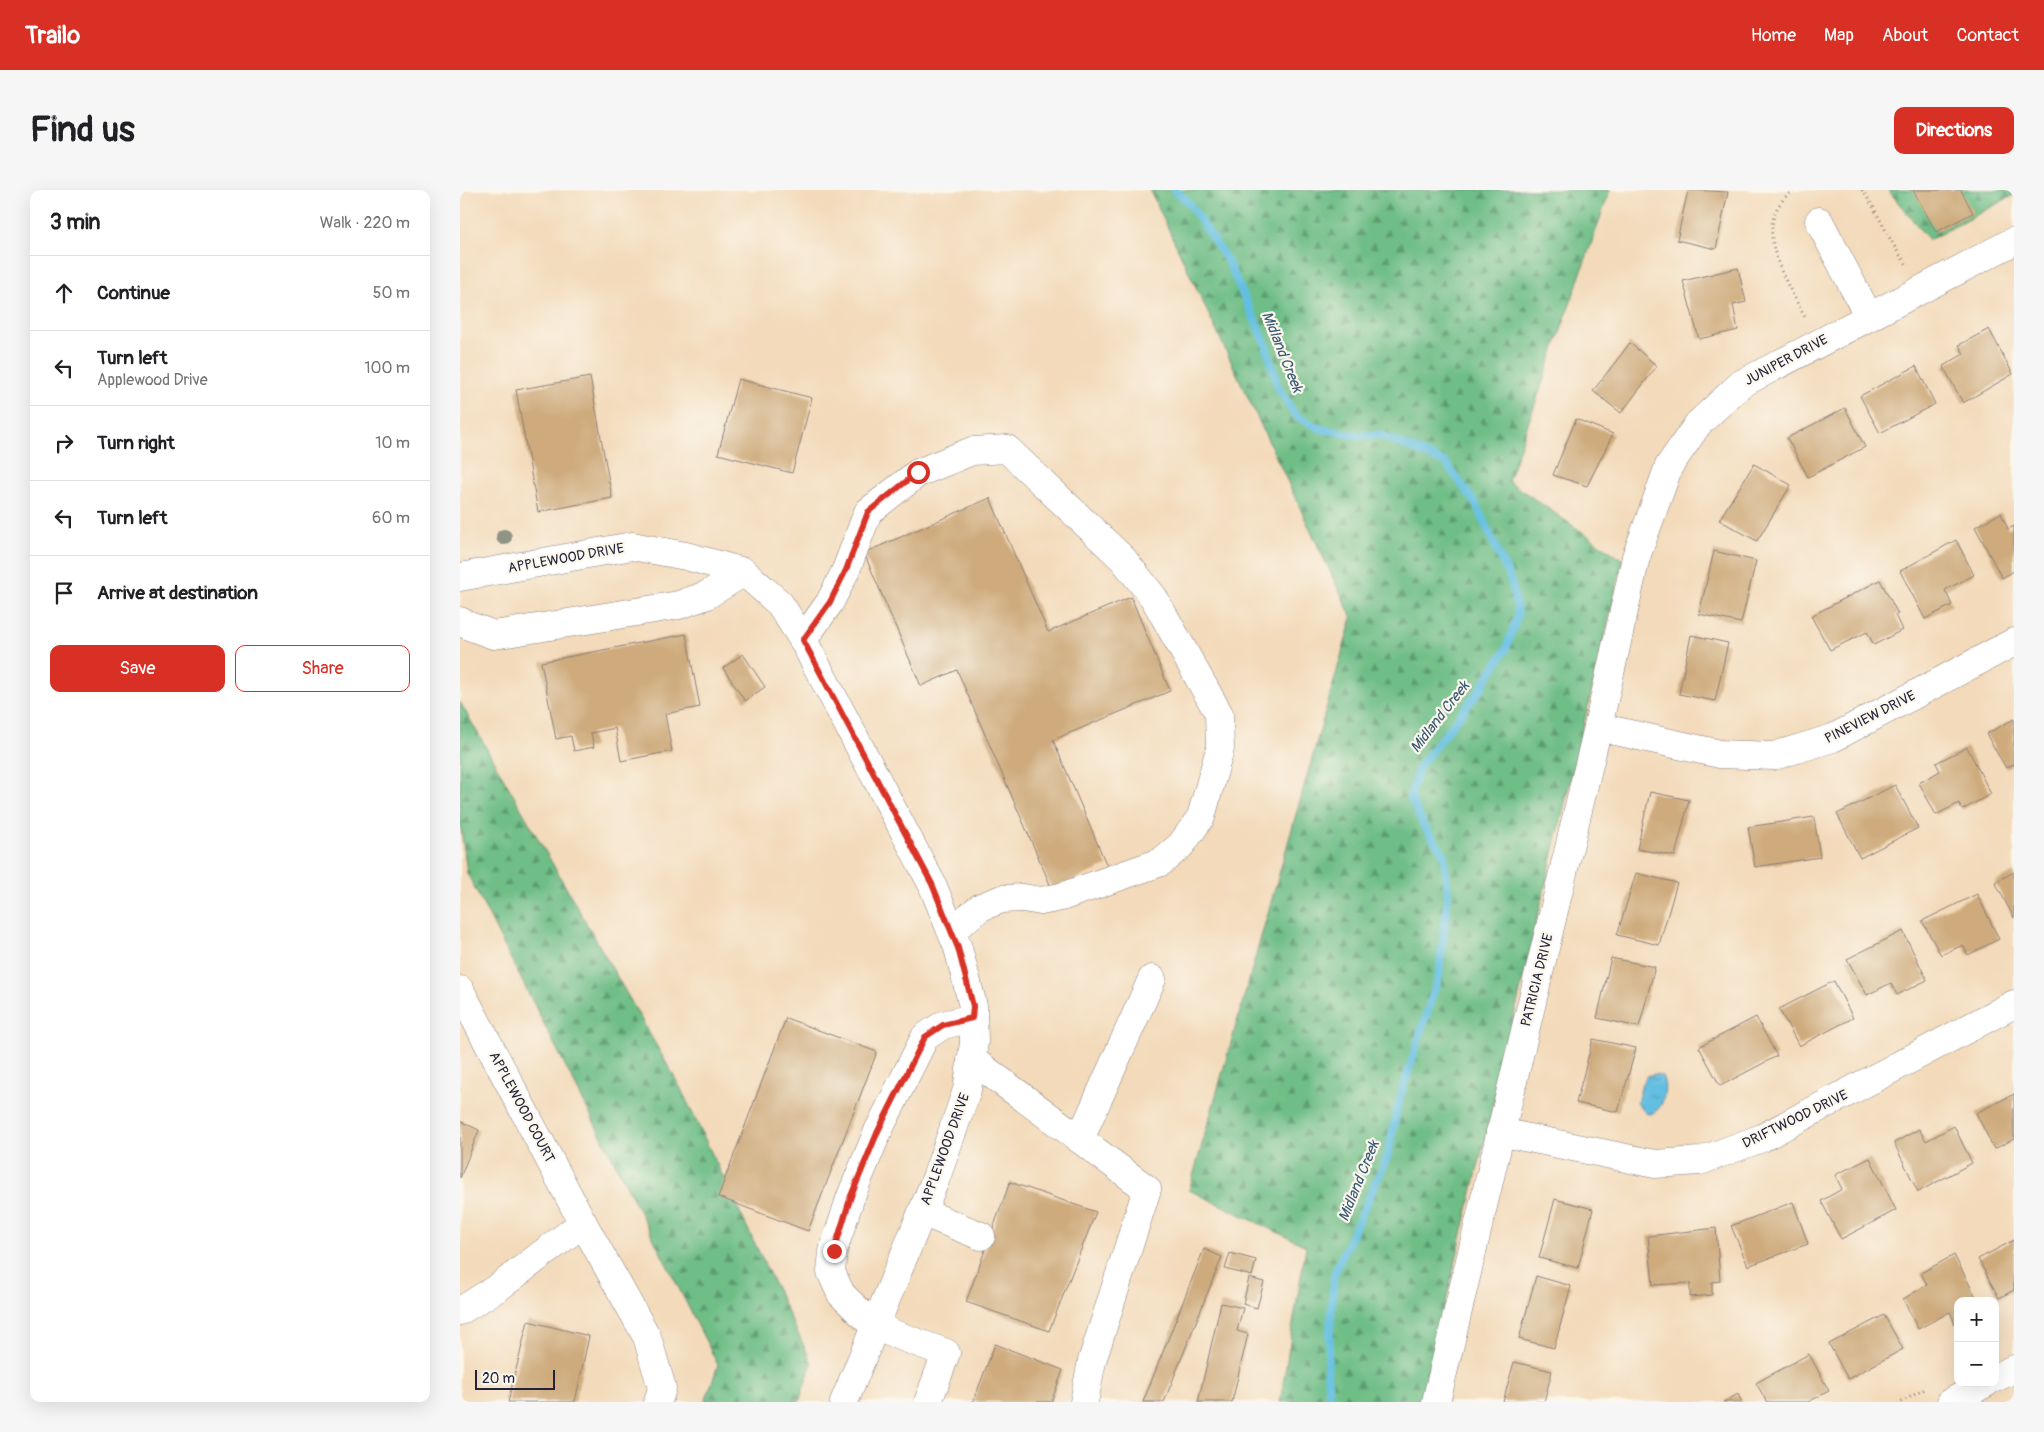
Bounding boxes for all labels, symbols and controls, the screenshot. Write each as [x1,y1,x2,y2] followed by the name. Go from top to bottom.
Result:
[25,21,80,50] text: Trailo
[1751,24,1796,47] text: Home
[1824,24,1854,47] text: Map
[1882,24,1928,47] text: About
[1956,24,2019,47] text: Contact
[1894,107,2014,154] button: Directions
[30,108,135,152] text: Find us
[50,209,100,236] text: 3 min
[320,213,410,233] text: Walk · 220 m
[50,279,78,307] icon: ahead
[97,281,170,305] text: Continue
[373,283,410,303] text: 50 m
[1257,309,1307,397] water label: Midland Creek
[1741,331,1831,389] street label: JUNIPER DRIVE
[97,346,167,370] text: Turn left
[50,354,78,382] icon: left
[364,358,410,378] text: 100 m
[97,370,208,390] text: Applewood Drive
[50,429,78,457] icon: right
[97,431,175,455] text: Turn right
[375,433,410,453] text: 10 m
[907,461,930,484] route start
[50,504,78,532] icon: left
[97,506,167,530] text: Turn left
[372,508,410,528] text: 60 m
[507,539,625,577] street label: APPLEWOOD DRIVE
[50,579,78,607] icon: arrive
[97,581,258,605] text: Arrive at destination
[50,645,225,692] button: Save
[235,645,410,692] button: Share
[1406,676,1475,756] water label: Midland Creek
[1822,687,1918,747] street label: PINEVIEW DRIVE
[1517,932,1557,1028] street label: PATRICIA DRIVE
[486,1049,559,1166] street label: APPLEWOOD COURT
[1740,1086,1850,1152] street label: DRIFTWOOD DRIVE
[917,1091,973,1207] street label: APPLEWOOD DRIVE
[1334,1136,1384,1224] water label: Midland Creek
[823,1240,846,1263] route end
[1954,1297,1999,1387] map controls
[1954,1297,1999,1342] button: +
[1954,1342,1999,1387] button: −
[475,1367,555,1390] scale bar
[482,1370,515,1387] text: 20 m

